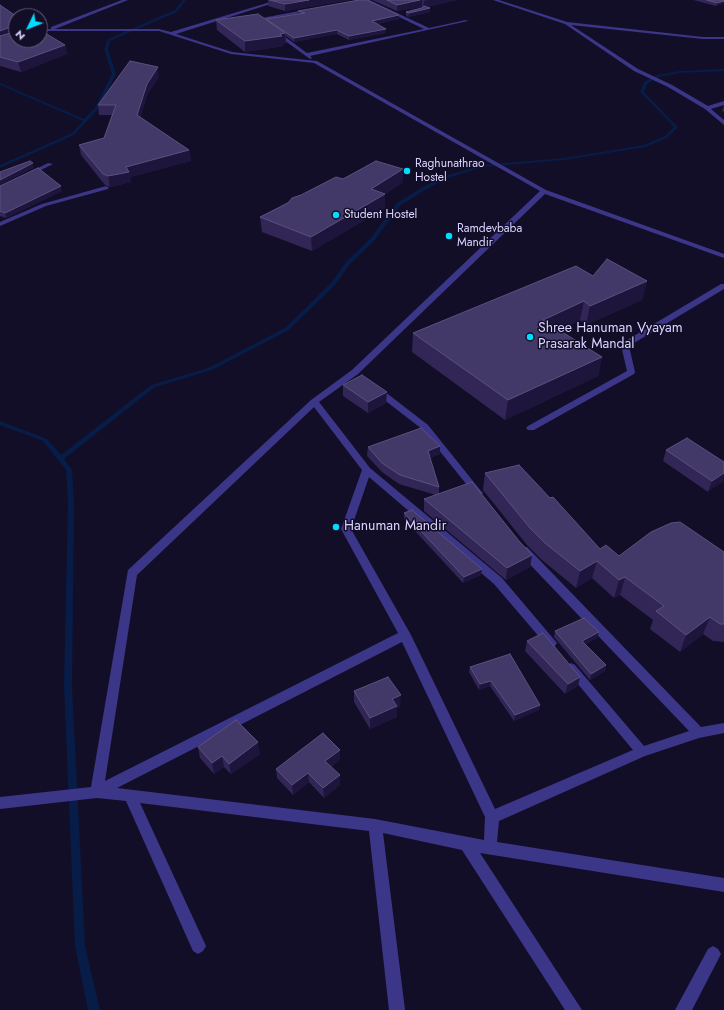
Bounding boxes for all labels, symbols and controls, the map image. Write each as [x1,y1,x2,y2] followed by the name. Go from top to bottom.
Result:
[8,8,48,48] north arrow
[11,27,29,44] text: N
[415,157,485,185] place label: Raghunathrao Hostel
[402,166,412,176] marker: Raghunathrao Hostel
[344,208,417,222] place label: Student Hostel
[331,210,341,220] marker: Student Hostel
[457,222,522,250] place label: Ramdevbaba Mandir
[444,231,454,241] marker: Ramdevbaba Mandir
[538,321,683,354] place label: Shree Hanuman Vyayam Prasarak Mandal
[525,332,535,342] marker: Shree Hanuman Vyayam Prasarak Mandal
[344,519,446,535] place label: Hanuman Mandir
[331,522,341,532] marker: Hanuman Mandir

